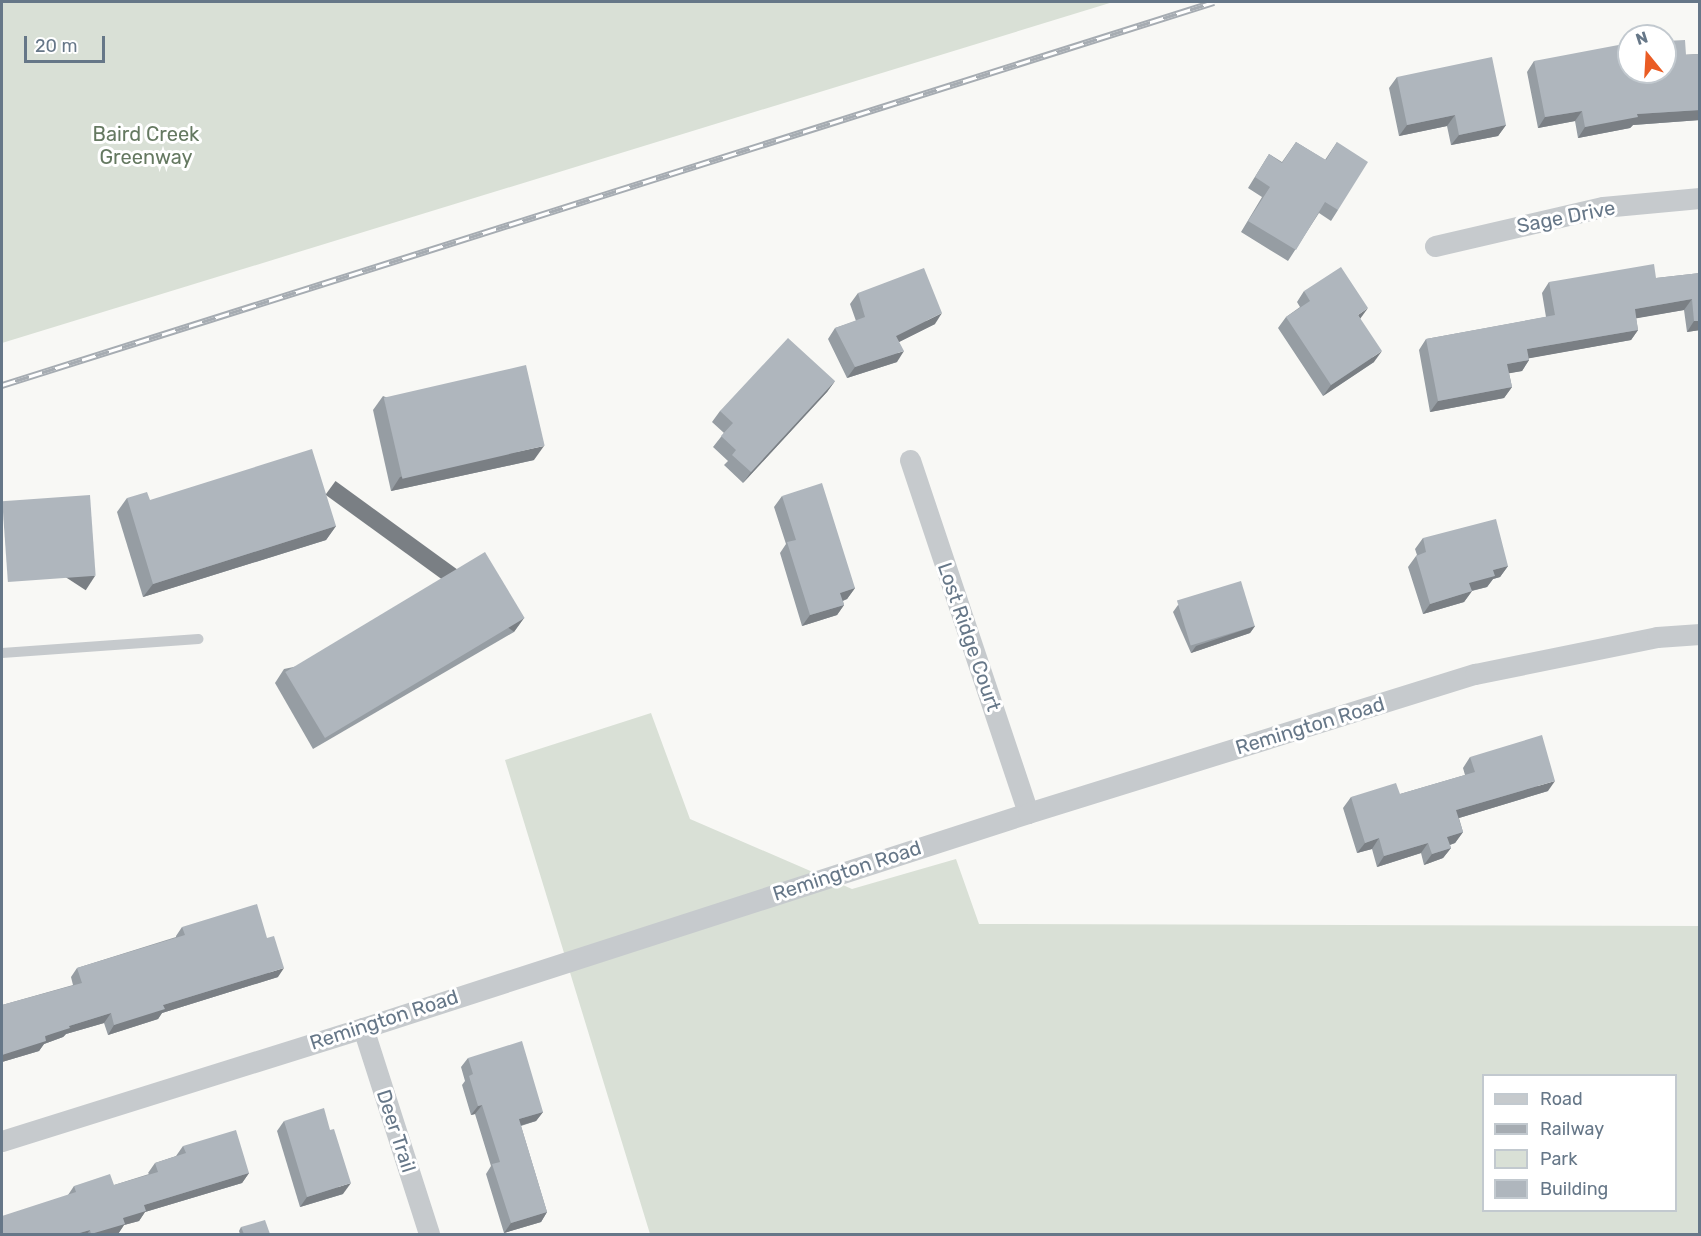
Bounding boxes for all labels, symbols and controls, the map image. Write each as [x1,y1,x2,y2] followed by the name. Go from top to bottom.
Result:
[27,24,108,62] scale bar
[1617,24,1677,84] north arrow
[1633,27,1650,49] text: N
[35,35,77,57] text: 20 m
[93,122,199,169] park label: Baird Creek Greenway
[1515,196,1617,238] street label: Sage Drive
[932,560,1006,714] street label: Lost Ridge Court
[1233,692,1387,760] street label: Remington Road
[770,836,924,906] street label: Remington Road
[307,985,461,1055] street label: Remington Road
[1482,1074,1677,1212] legend
[371,1086,421,1176] street label: Deer Trail
[1540,1088,1583,1110] text: Road
[1540,1118,1604,1140] text: Railway
[1540,1148,1577,1170] text: Park
[1540,1178,1608,1200] text: Building

